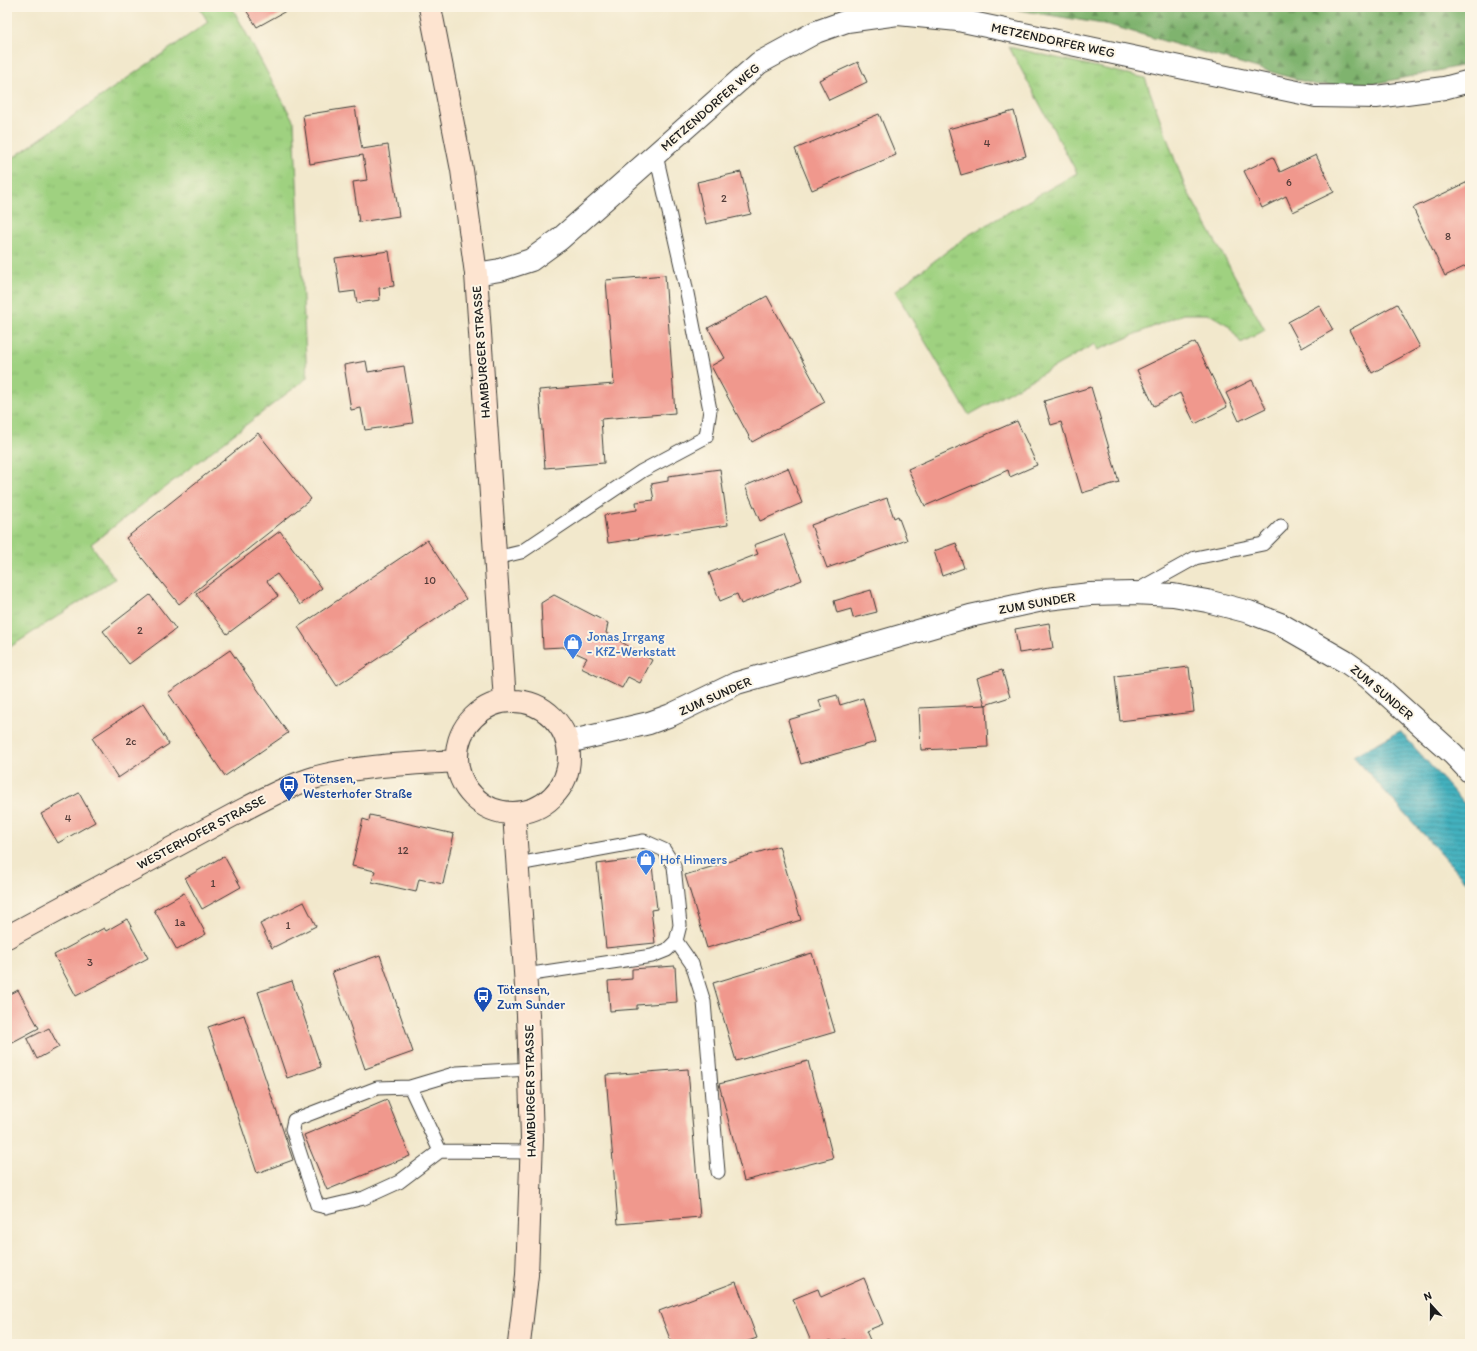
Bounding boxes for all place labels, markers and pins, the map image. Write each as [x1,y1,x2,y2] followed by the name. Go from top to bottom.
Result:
[587,629,676,659] place label: Jonas Irrgang - KfZ-Werkstatt
[562,632,584,660] shop icon: Jonas Irrgang - KfZ-Werkstatt
[303,771,412,801] place label: Tötensen, Westerhofer Straße
[278,774,300,802] bus stop icon: Tötensen, Westerhofer Straße
[635,848,657,876] shop icon: Hof Hinners
[660,852,727,867] place label: Hof Hinners
[497,982,566,1012] place label: Tötensen, Zum Sunder
[472,985,494,1013] bus stop icon: Tötensen, Zum Sunder

